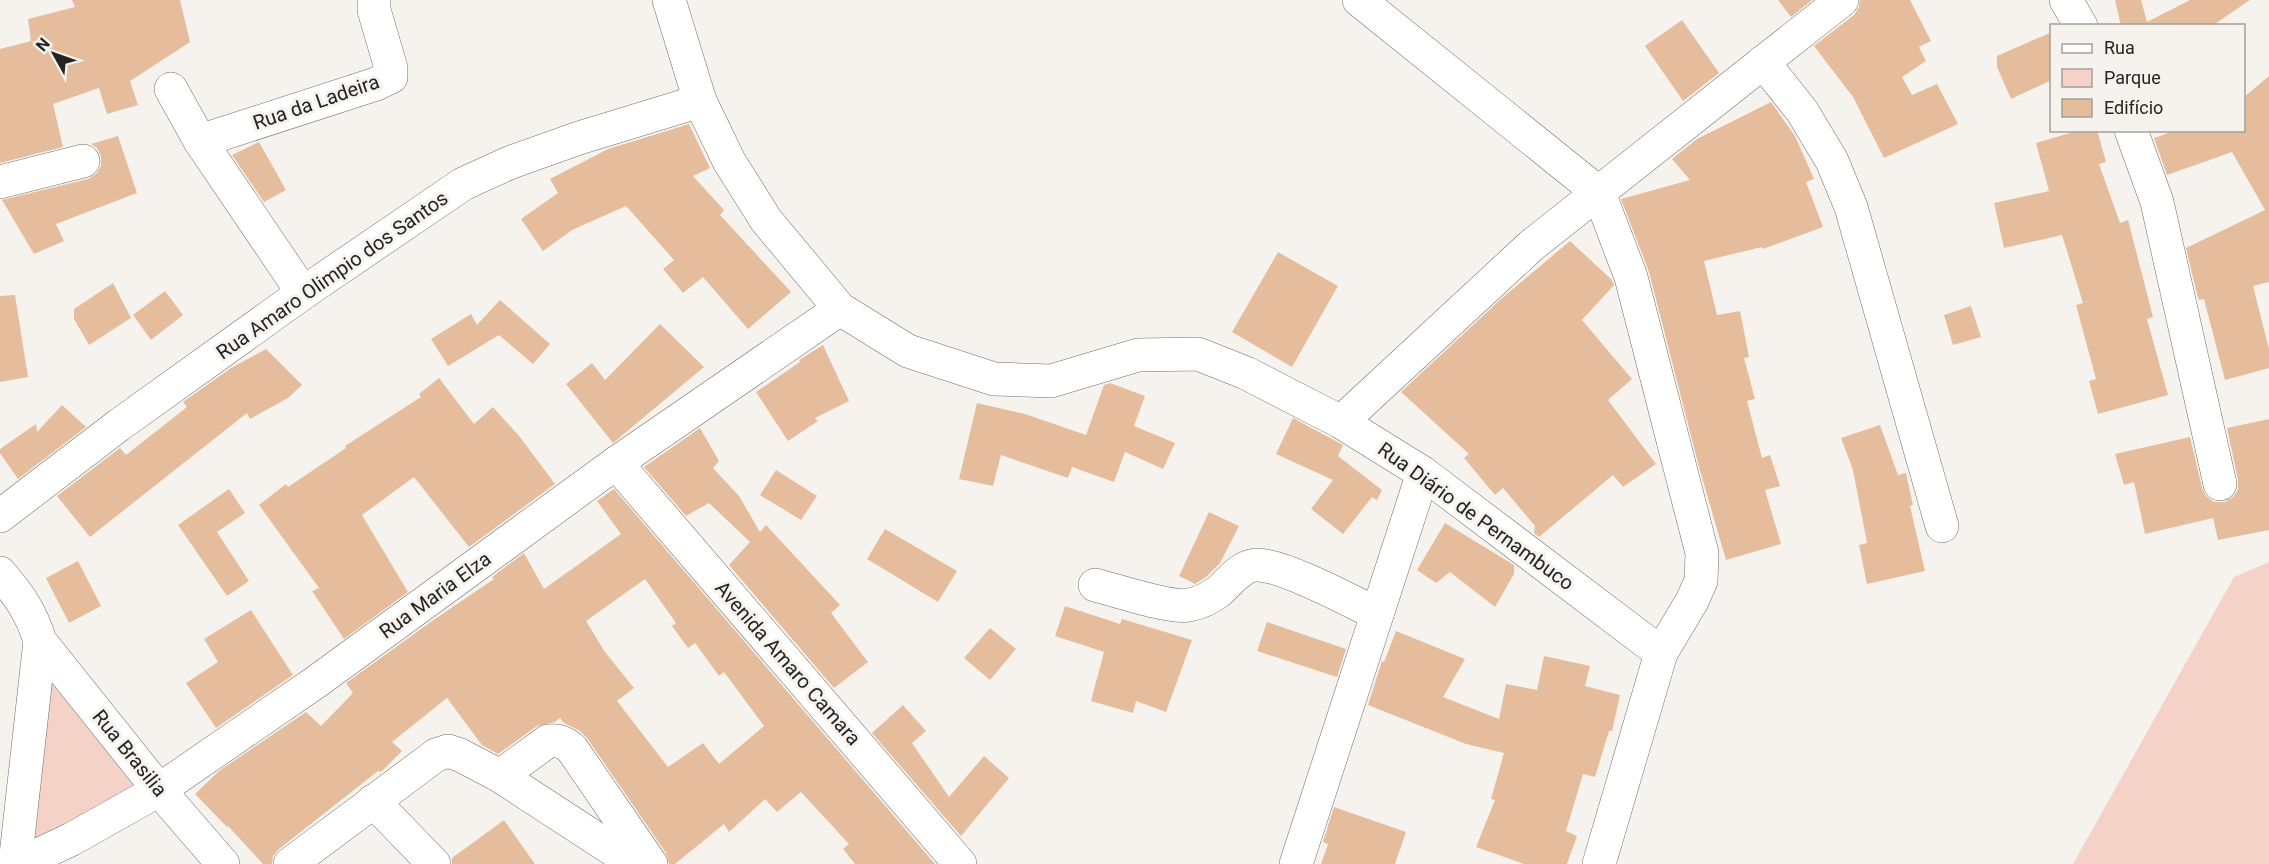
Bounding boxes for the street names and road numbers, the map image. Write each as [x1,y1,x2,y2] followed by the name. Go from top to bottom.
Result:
[250,69,382,135] street label: Rua da Ladeira
[212,186,452,364] street label: Rua Amaro Olimpio dos Santos
[1373,437,1579,595] street label: Rua Diário de Pernambuco
[375,546,495,644] street label: Rua Maria Elza
[710,576,866,750] street label: Avenida Amaro Camara
[88,705,172,801] street label: Rua Brasilia

